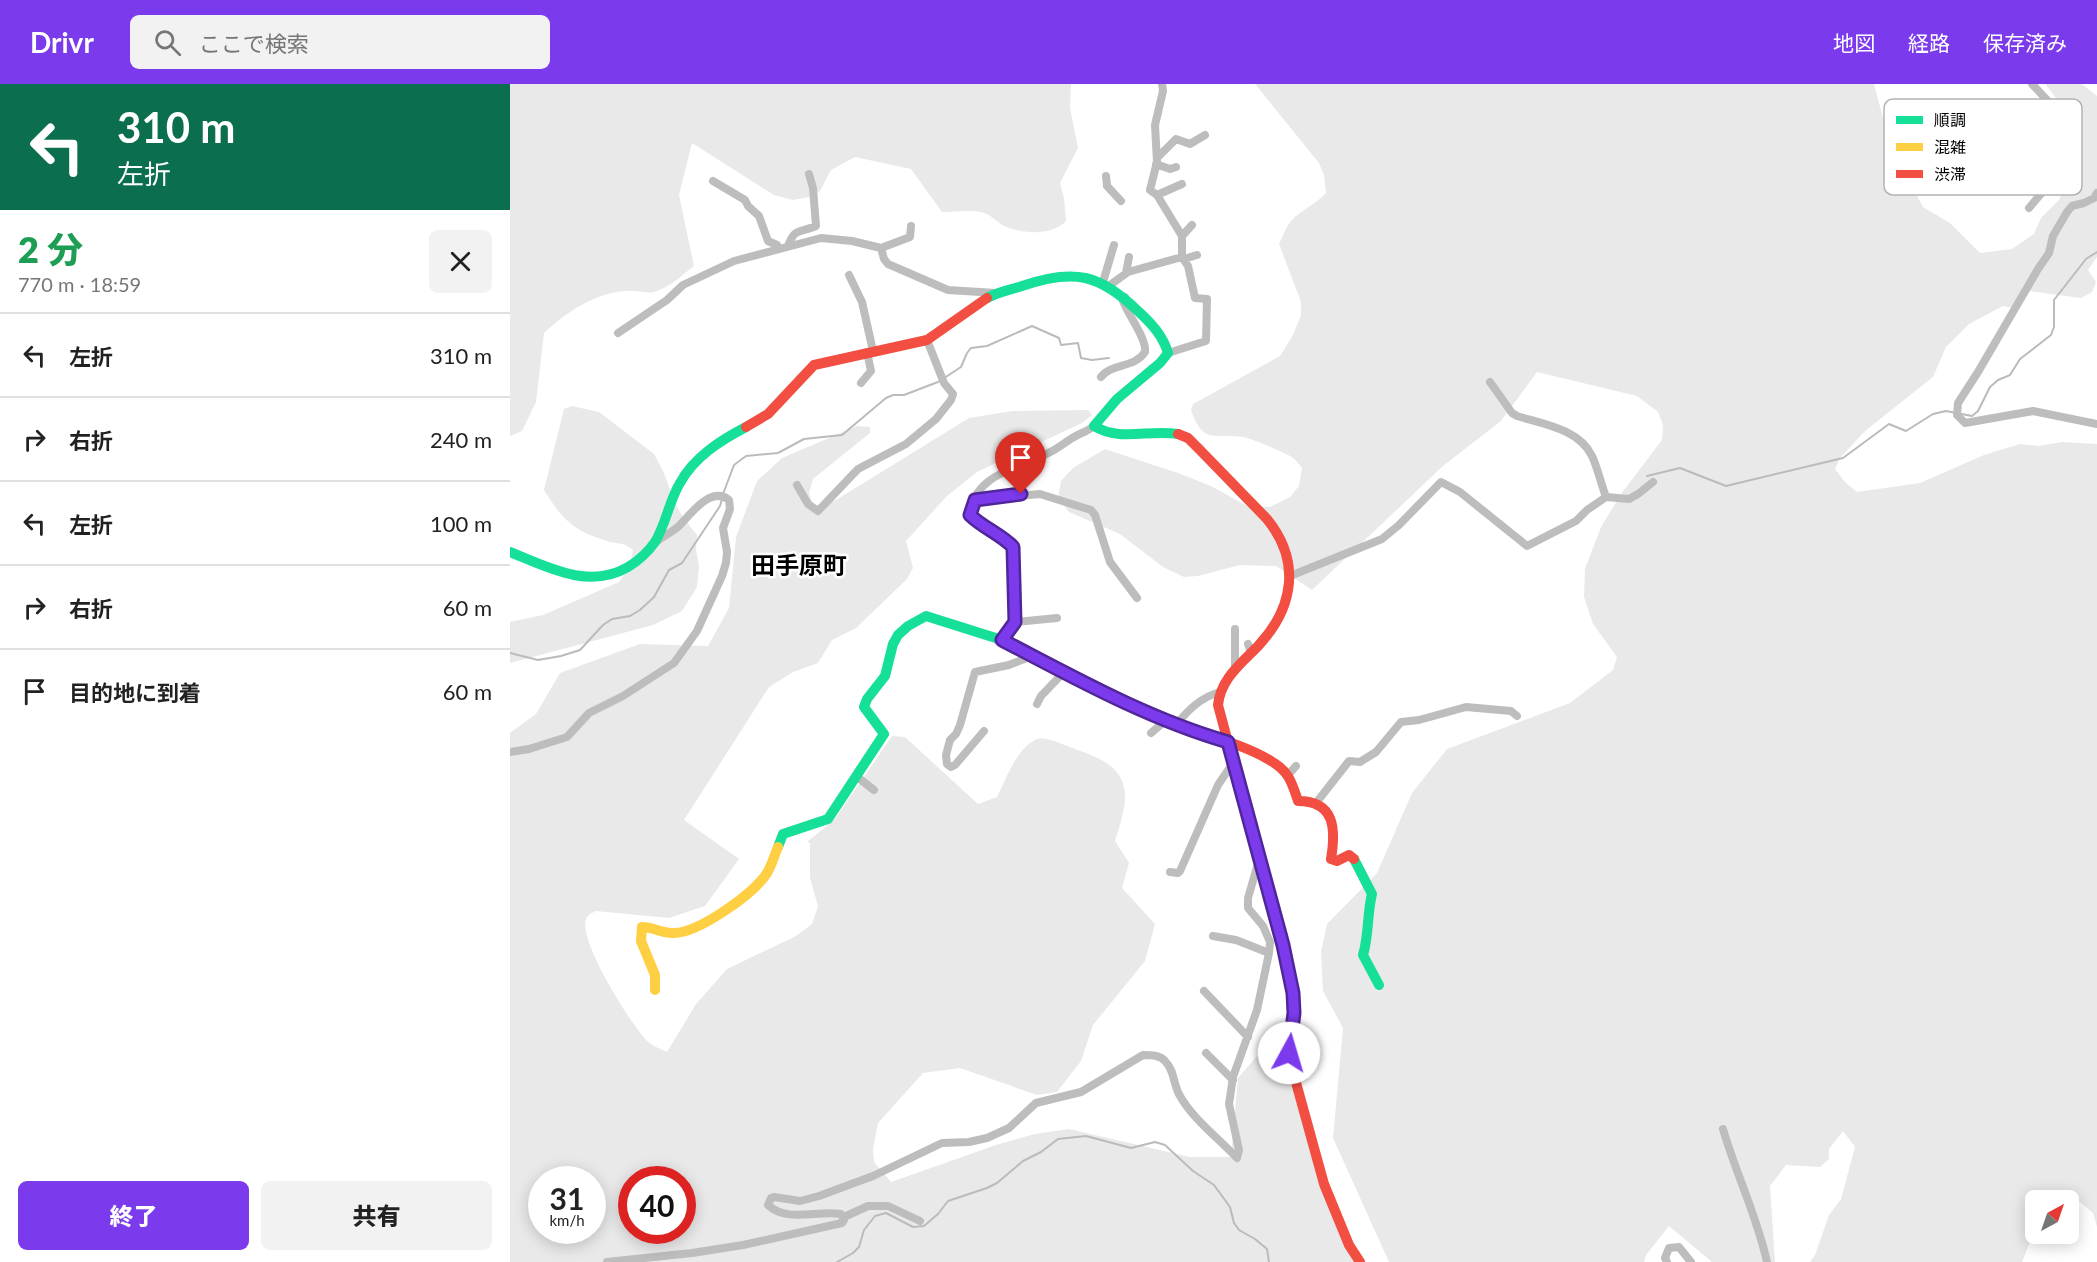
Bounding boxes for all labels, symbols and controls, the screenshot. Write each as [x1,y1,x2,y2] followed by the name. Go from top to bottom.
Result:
[130,15,550,69] search box
[30,25,94,59] text: Drivr
[151,26,184,59] icon: search
[199,30,309,57] text: ここで検索
[1833,30,1875,55] text: 地図
[1908,30,1950,55] text: 経路
[1983,30,2067,55] text: 保存済み
[1884,99,2082,195] legend
[117,102,235,152] text: 310 m
[18,108,96,186] icon: left
[1934,110,1966,129] text: 順調
[1934,137,1966,156] text: 混雑
[117,157,171,190] text: 左折
[1934,164,1966,183] text: 渋滞
[18,227,83,271] text: 2 分
[429,230,492,293] button: close
[18,272,141,296] text: 770 m · 18:59
[18,339,51,372] icon: left
[430,342,492,369] text: 310 m
[69,343,113,370] text: 左折
[18,423,51,456] icon: right
[430,426,492,453] text: 240 m
[69,427,113,454] text: 右折
[995,432,1046,494] pin
[1004,441,1037,474] icon: arrive
[18,507,51,540] icon: left
[430,510,492,537] text: 100 m
[69,511,113,538] text: 左折
[751,550,847,579] district label: 田手原町
[18,591,51,624] icon: right
[443,594,492,621] text: 60 m
[69,595,113,622] text: 右折
[18,675,51,708] icon: arrive
[443,678,492,705] text: 60 m
[69,679,201,706] text: 目的地に到着
[1257,1021,1321,1085] position arrow
[618,1166,696,1244] speed limit sign: 40
[550,1180,584,1216] text: 31
[18,1181,249,1250] button: 終了
[261,1181,492,1250] button: 共有
[2025,1190,2079,1244] north arrow
[2025,1190,2079,1244] map controls
[549,1211,585,1229] text: km/h

